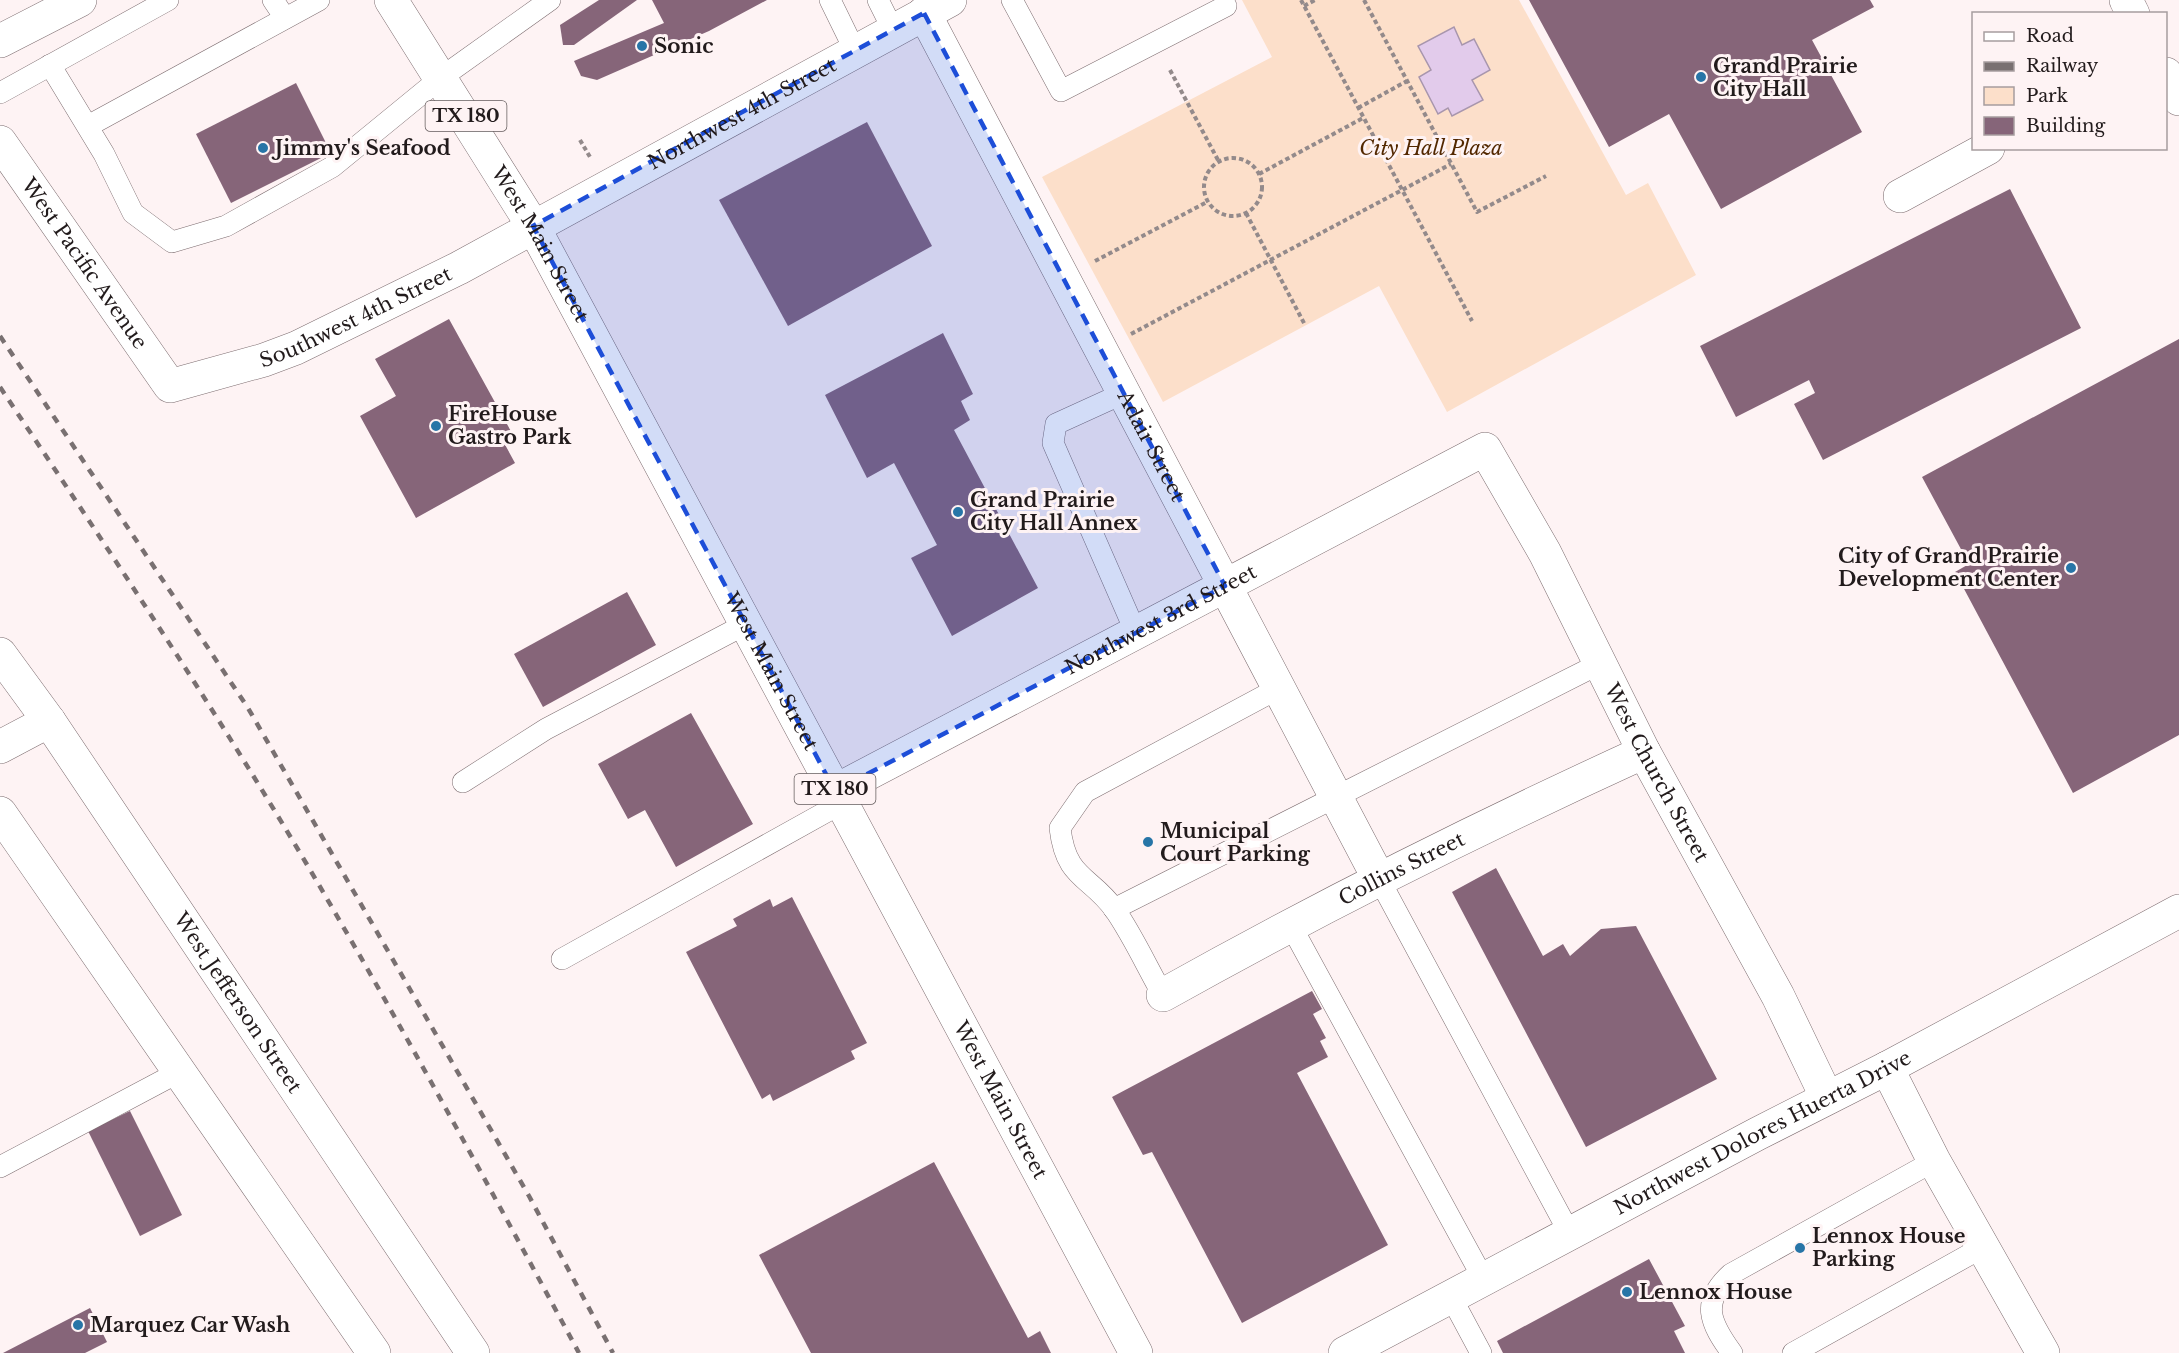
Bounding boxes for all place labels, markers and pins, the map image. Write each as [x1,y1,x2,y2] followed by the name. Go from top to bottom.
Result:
[654,34,714,58] place label: Sonic
[635,39,649,53] marker: Sonic
[1713,54,1858,101] place label: Grand Prairie City Hall
[1694,70,1708,84] marker: Grand Prairie City Hall
[271,136,451,160] place label: Jimmy's Seafood
[256,141,270,155] marker: Jimmy's Seafood
[448,402,572,449] place label: FireHouse Gastro Park
[429,419,443,433] marker: FireHouse Gastro Park
[970,488,1138,535] place label: Grand Prairie City Hall Annex
[951,505,965,519] marker: Grand Prairie City Hall Annex
[1838,544,2059,591] place label: City of Grand Prairie Development Center
[2064,561,2078,575] marker: City of Grand Prairie Development Center
[1160,819,1310,866] place label: Municipal Court Parking
[1141,835,1155,849] marker: Municipal Court Parking
[1812,1224,1966,1271] place label: Lennox House Parking
[1793,1241,1807,1255] marker: Lennox House Parking
[1639,1280,1793,1304] place label: Lennox House
[1620,1285,1634,1299] marker: Lennox House
[90,1313,291,1337] place label: Marquez Car Wash
[71,1318,85,1332] marker: Marquez Car Wash

